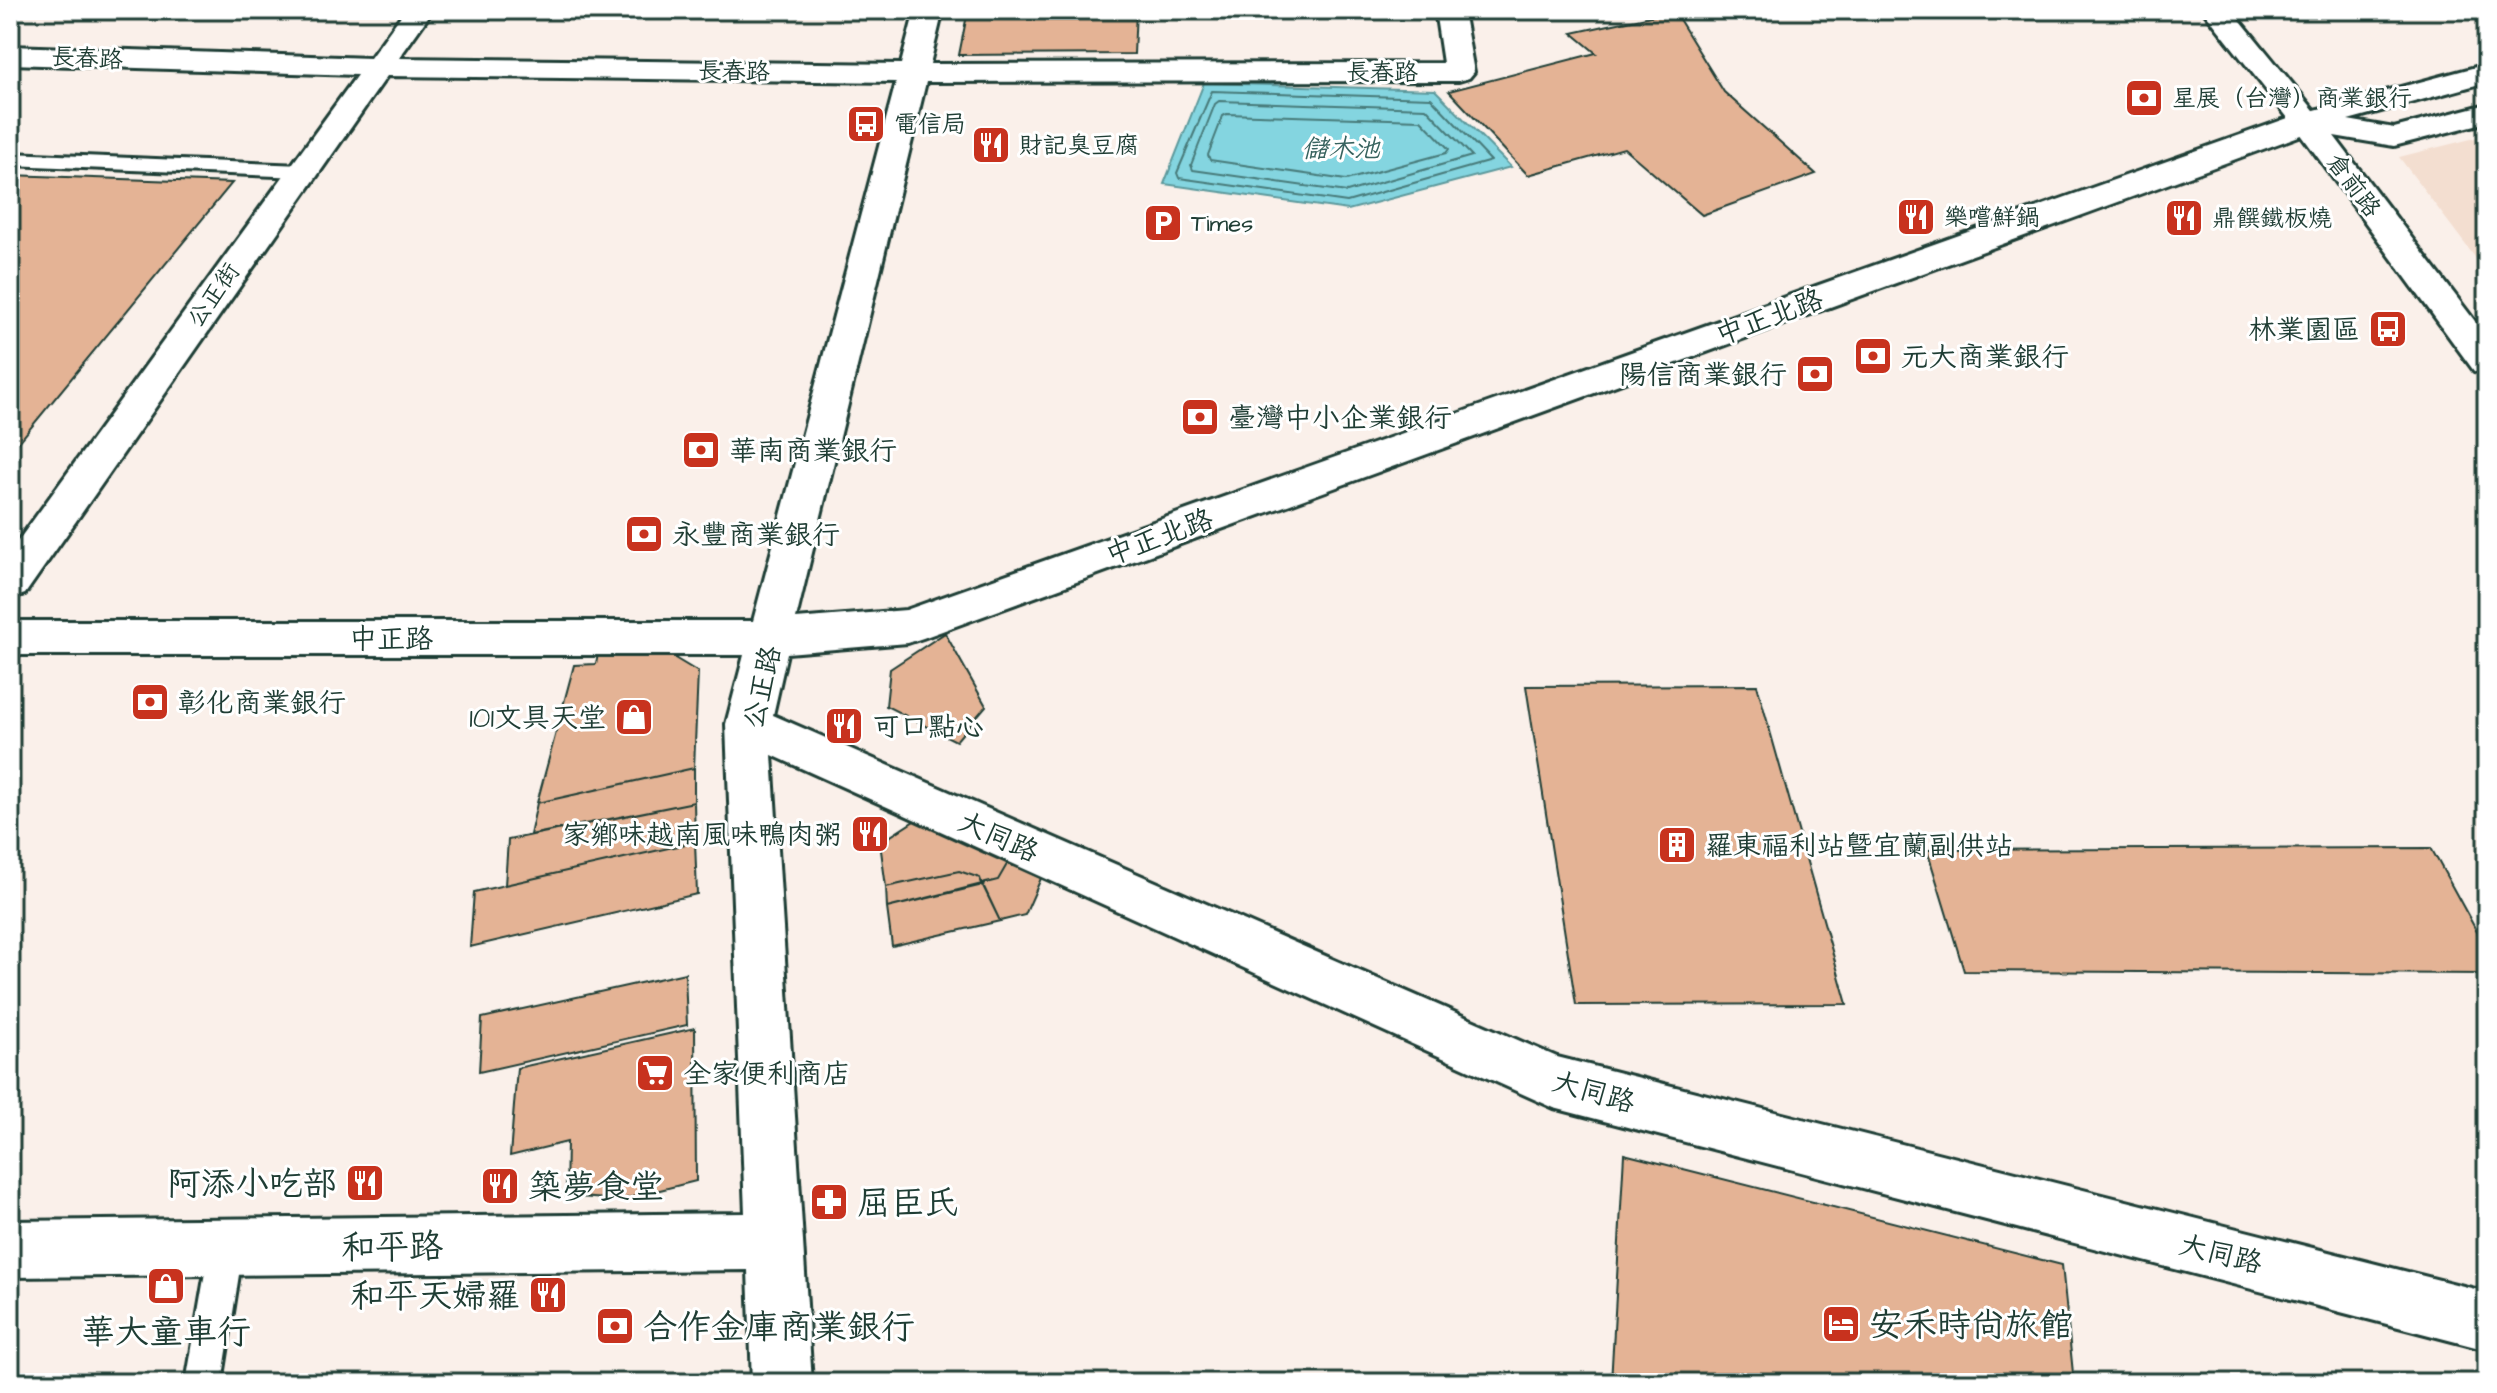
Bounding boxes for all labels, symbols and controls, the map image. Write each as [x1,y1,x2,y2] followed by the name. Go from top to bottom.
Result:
[50,40,124,78] street label: 長春路
[698,54,770,90] street label: 長春路
[1346,56,1418,90] street label: 長春路
[2123,77,2165,119] bank icon: 星展（台灣）商業銀行
[2172,82,2412,116] place label: 星展（台灣）商業銀行
[845,103,887,145] bus stop icon: 電信局
[894,108,966,142] place label: 電信局
[970,124,1012,166] restaurant icon: 財記臭豆腐
[1019,129,1139,163] place label: 財記臭豆腐
[1302,131,1381,167] water label: 儲木池
[2318,147,2388,225] street label: 倉前路
[1895,196,1937,238] restaurant icon: 樂嚐鮮鍋
[2163,197,2205,239] restaurant icon: 鼎饌鐵板燒
[1944,201,2040,235] place label: 樂嚐鮮鍋
[1142,202,1184,244] parking icon: Times
[2212,202,2332,236] place label: 鼎饌鐵板燒
[1191,207,1253,241] place label: Times
[179,256,248,335] street label: 公正街
[1710,280,1829,355] street label: 中正北路
[2367,308,2409,350] bus stop icon: 林業園區
[2248,311,2360,350] place label: 林業園區
[1852,335,1894,377] bank icon: 元大商業銀行
[1901,338,2069,377] place label: 元大商業銀行
[1794,353,1836,395] bank icon: 陽信商業銀行
[1619,356,1787,395] place label: 陽信商業銀行
[1179,396,1221,438] bank icon: 臺灣中小企業銀行
[1228,399,1452,438] place label: 臺灣中小企業銀行
[680,429,722,471] bank icon: 華南商業銀行
[729,432,897,471] place label: 華南商業銀行
[1100,500,1219,575] street label: 中正北路
[623,513,665,555] bank icon: 永豐商業銀行
[672,516,840,555] place label: 永豐商業銀行
[349,620,433,659] street label: 中正路
[734,642,791,733] street label: 公正路
[129,681,171,723] bank icon: 彰化商業銀行
[178,684,346,723] place label: 彰化商業銀行
[613,696,655,738] shop icon: 101文具天堂
[469,699,606,738] place label: 101文具天堂
[823,705,865,747] restaurant icon: 可口點心
[872,708,984,747] place label: 可口點心
[952,802,1045,872] street label: 大同路
[849,813,891,855] restaurant icon: 家鄉味越南風味鴨肉粥
[562,816,842,855] place label: 家鄉味越南風味鴨肉粥
[1656,824,1698,866] building icon: 羅東福利站暨宜蘭副供站
[1705,827,2013,866] place label: 羅東福利站暨宜蘭副供站
[634,1052,676,1094] supermarket icon: 全家便利商店
[683,1055,851,1094] place label: 全家便利商店
[1548,1062,1639,1123] street label: 大同路
[167,1161,337,1209] place label: 阿添小吃部
[344,1162,386,1204] restaurant icon: 阿添小吃部
[528,1164,664,1212] place label: 築夢食堂
[479,1165,521,1207] restaurant icon: 築夢食堂
[857,1180,959,1228] place label: 屈臣氏
[808,1181,850,1223] pharmacy icon: 屈臣氏
[341,1223,443,1273] street label: 和平路
[2175,1225,2266,1284] street label: 大同路
[145,1265,187,1307] shop icon: 華大童車行
[350,1273,520,1321] place label: 和平天婦羅
[527,1274,569,1316] restaurant icon: 和平天婦羅
[1869,1302,2073,1350] place label: 安禾時尚旅館
[1820,1303,1862,1345] hotel icon: 安禾時尚旅館
[643,1304,915,1352] place label: 合作金庫商業銀行
[594,1305,636,1347] bank icon: 合作金庫商業銀行
[81,1309,251,1357] place label: 華大童車行

